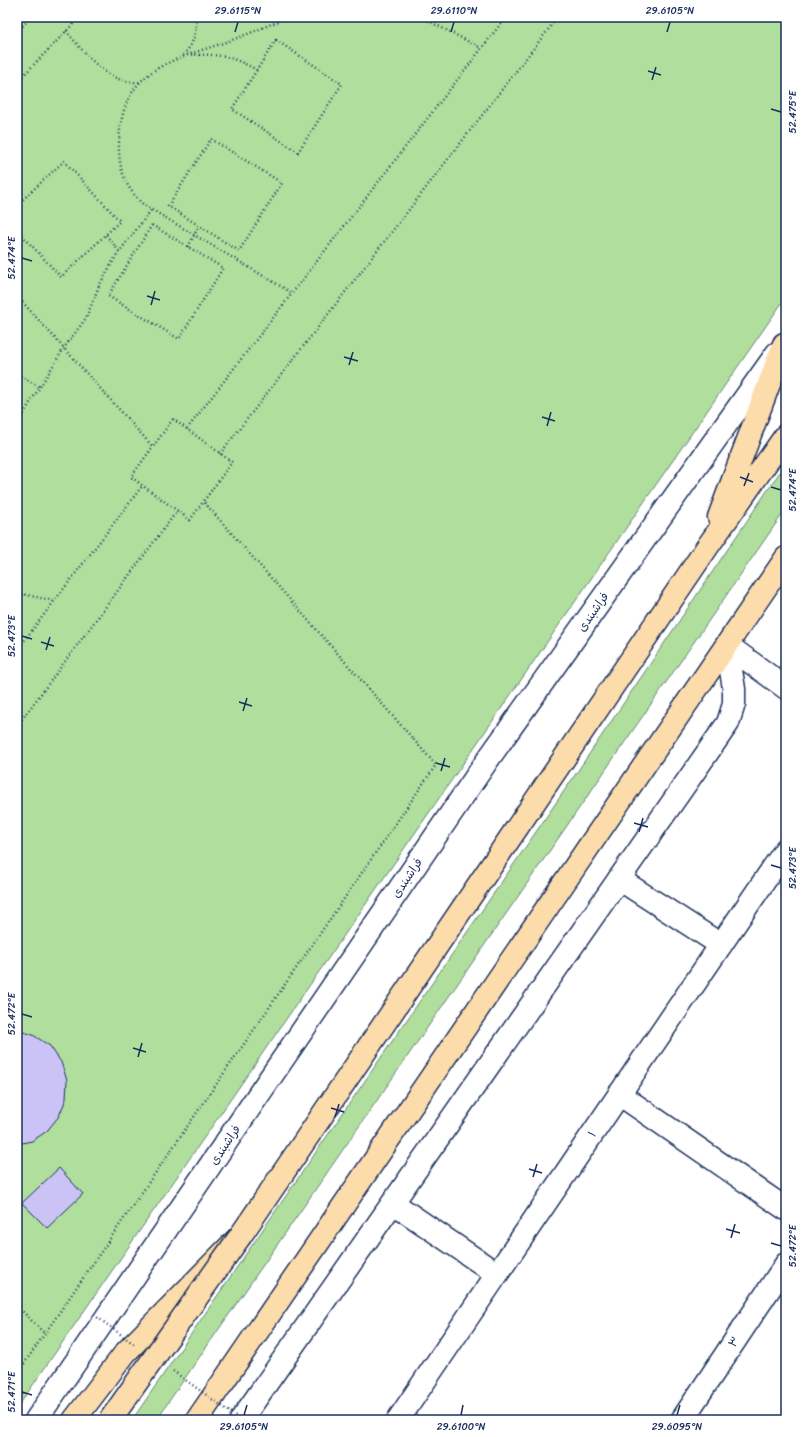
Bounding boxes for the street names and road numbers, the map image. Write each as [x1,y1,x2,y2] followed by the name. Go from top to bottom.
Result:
[571,587,615,637] street label: فراشبندی
[385,853,429,903] street label: فراشبندی
[203,1120,247,1170] street label: فراشبندی
[582,1126,602,1142] street label: ۱
[722,1332,746,1352] street label: ۳

